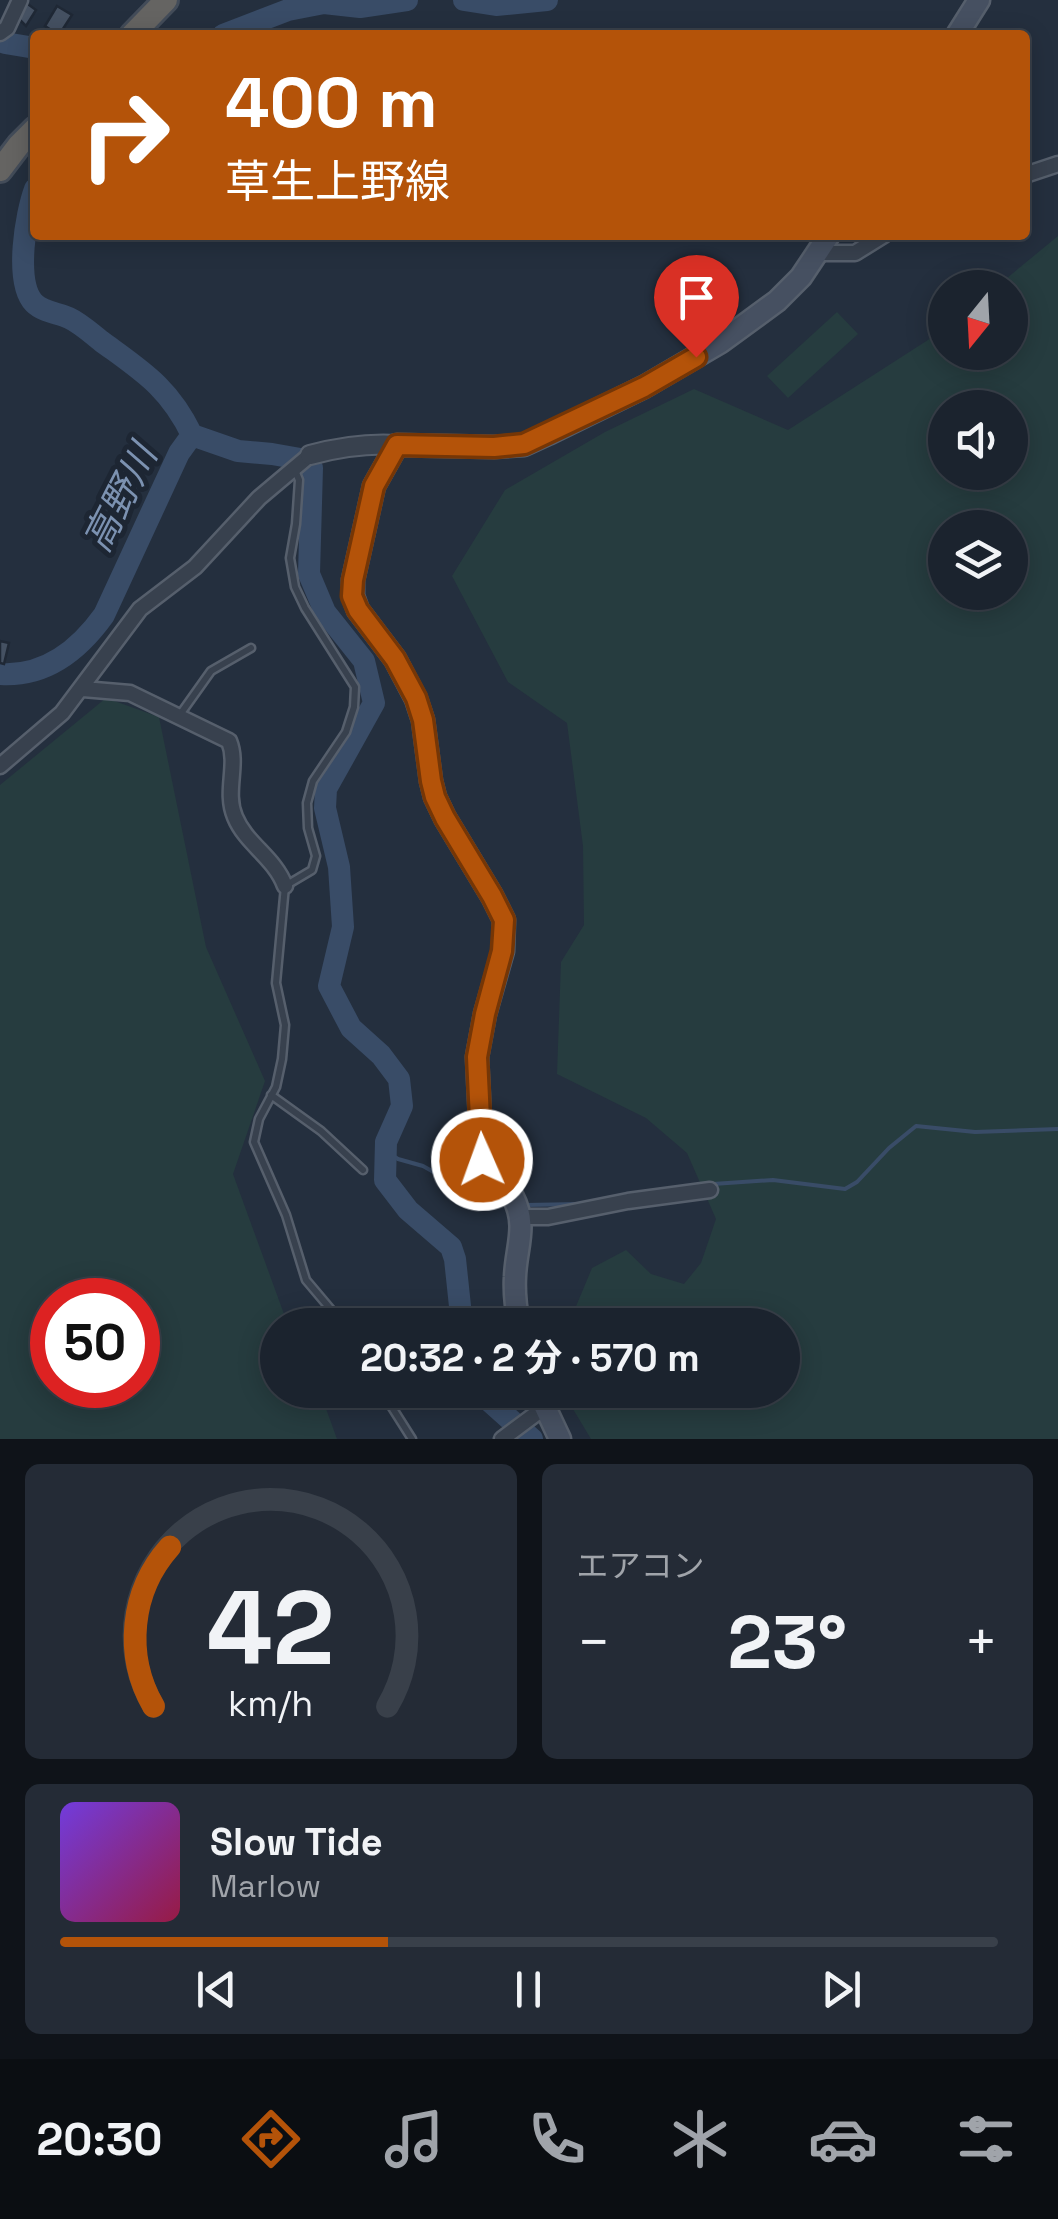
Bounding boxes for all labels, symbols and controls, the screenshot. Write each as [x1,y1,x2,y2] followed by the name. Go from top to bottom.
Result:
[225,58,438,147] text: 400 m
[60,70,190,200] icon: right
[225,153,450,210] text: 草生上野線
[654,255,739,358] pin
[669,270,724,325] icon: arrive
[928,270,1028,370] north arrow
[928,270,1028,610] map controls
[928,390,1028,490] button: sound
[73,433,169,560] water label: 高野川
[928,510,1028,610] button: layers
[430,1108,534,1212] position arrow
[30,1278,160,1408] speed limit sign: 50
[360,1334,700,1382] text: 20:32 · 2 分 · 570 m
[577,1546,705,1586] text: エアコン
[207,1562,335,1694] text: 42
[727,1594,847,1690] text: 23°
[577,1607,611,1677] text: −
[964,1607,998,1677] text: +
[228,1681,313,1726] text: km/h
[210,1818,383,1866] text: Slow Tide
[210,1866,321,1906] text: Marlow
[189,1962,244,2017] icon: previous
[501,1962,556,2017] icon: pause
[814,1962,869,2017] icon: next
[236,2104,306,2174] icon: directions
[379,2104,449,2174] icon: music
[522,2104,592,2174] icon: phone
[665,2104,735,2174] icon: climate
[808,2104,878,2174] icon: car
[951,2104,1021,2174] icon: filters
[37,2111,162,2168] text: 20:30

